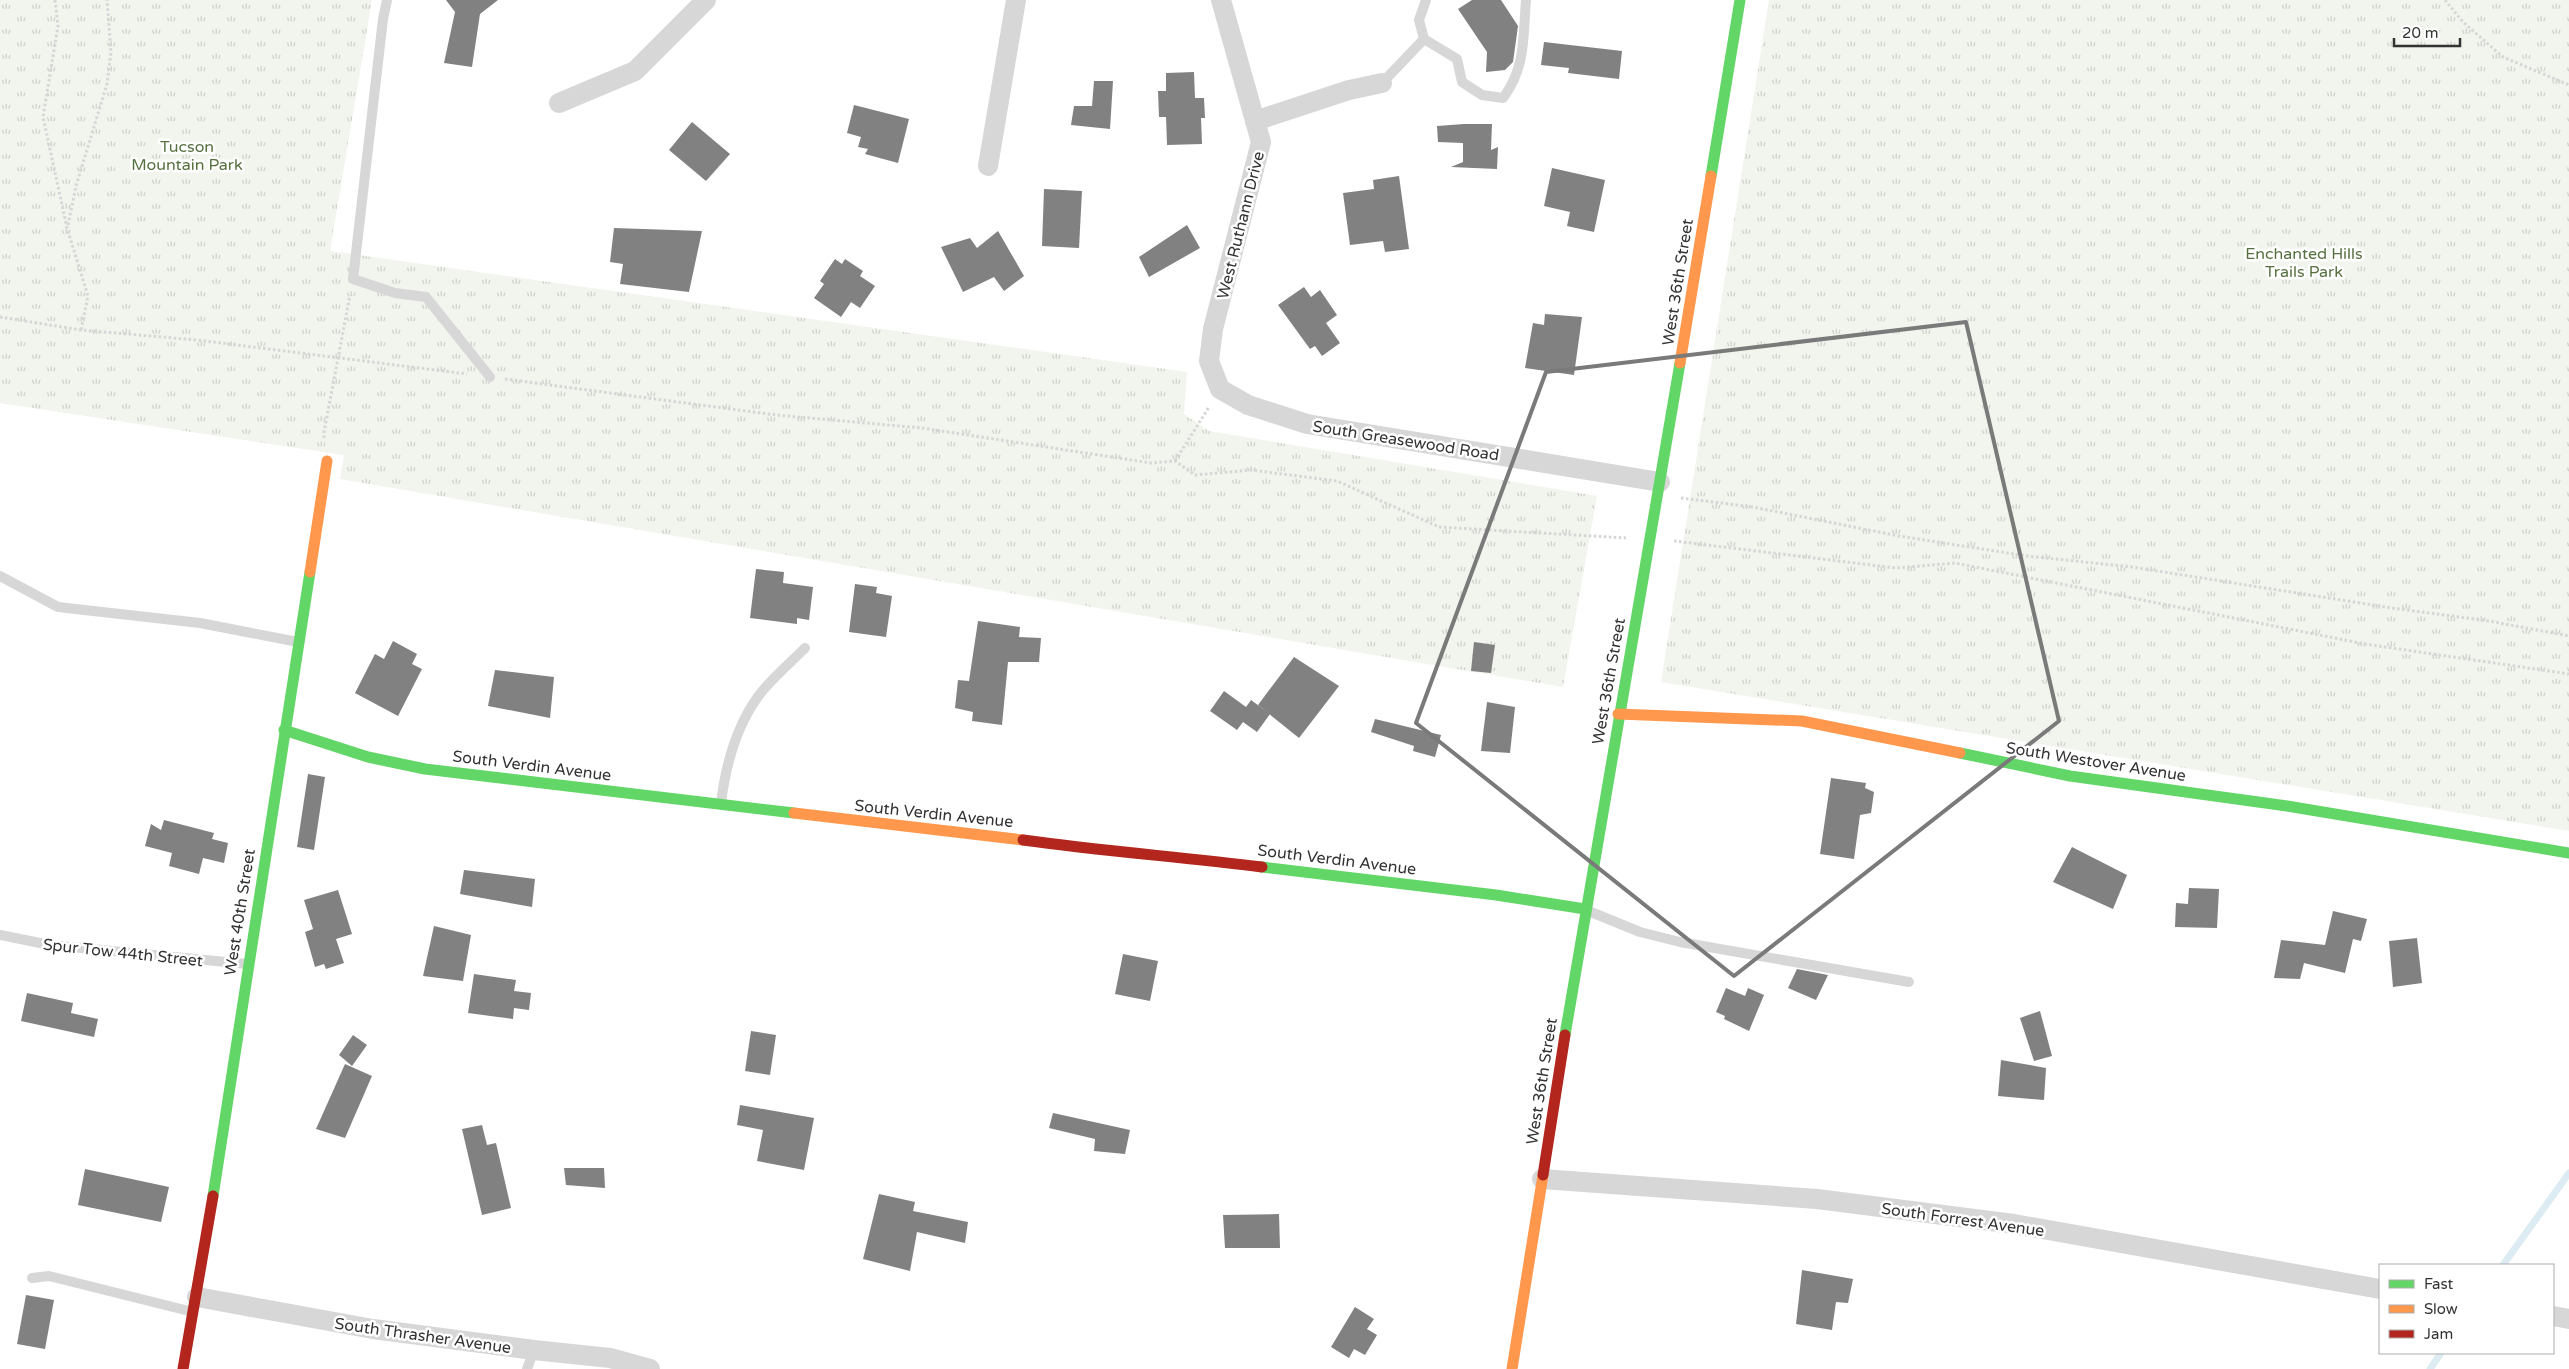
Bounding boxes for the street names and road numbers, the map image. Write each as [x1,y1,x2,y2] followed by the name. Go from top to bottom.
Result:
[1213,149,1269,301] street label: West Ruthann Drive
[1658,217,1698,347] street label: West 36th Street
[1311,416,1501,466] street label: South Greasewood Road
[1588,616,1630,746] street label: West 36th Street
[2004,738,2187,786] street label: South Westover Avenue
[451,746,612,786] street label: South Verdin Avenue
[853,796,1014,832] street label: South Verdin Avenue
[1256,840,1417,880] street label: South Verdin Avenue
[220,847,260,977] street label: West 40th Street
[42,935,204,971] street label: Spur Tow 44th Street
[1522,1016,1562,1146] street label: West 36th Street
[1880,1199,2046,1241] street label: South Forrest Avenue
[333,1314,512,1358] street label: South Thrasher Avenue

